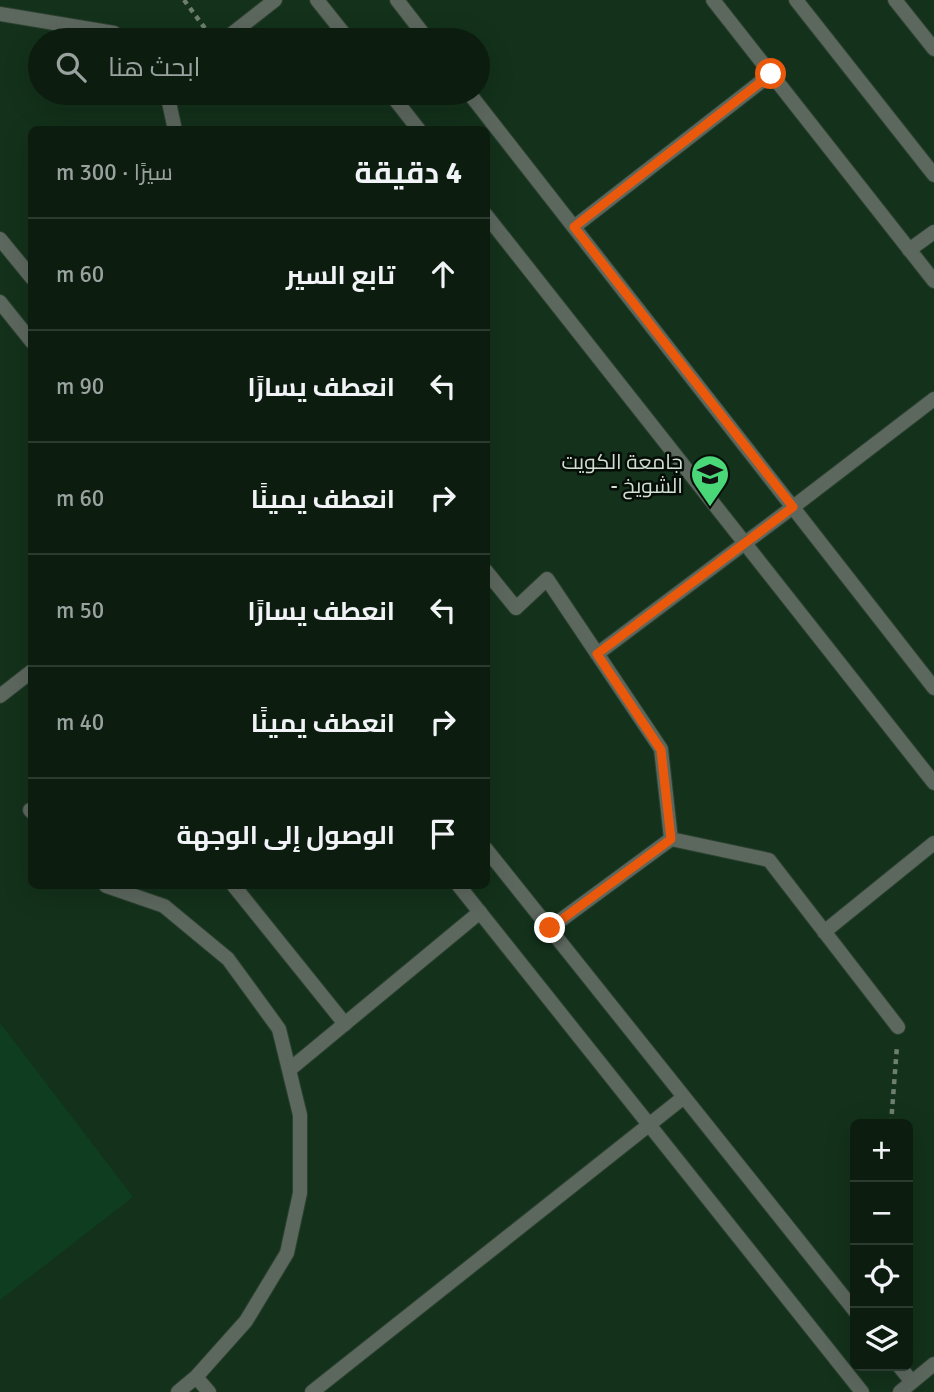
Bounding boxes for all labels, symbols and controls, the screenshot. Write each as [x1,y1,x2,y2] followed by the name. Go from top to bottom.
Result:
[28,28,490,105] search box
[52,48,90,86] icon: search
[108,52,201,84] text: ابحث هنا
[755,58,786,89] route start
[354,155,462,192] text: 4 دقيقة
[56,158,173,187] text: سيرًا · 300 m
[424,255,462,293] icon: ahead
[56,260,104,289] text: 60 m
[286,260,395,292] text: تابع السير
[424,367,462,405] icon: left
[56,372,104,401] text: 90 m
[247,372,395,404] text: انعطف يسارًا
[561,449,683,500] place label: جامعة الكويت - الشويخ
[689,453,731,508] school or university icon: جامعة الكويت - الشويخ
[424,479,462,517] icon: right
[56,484,104,513] text: 60 m
[251,484,395,516] text: انعطف يمينًا
[424,591,462,629] icon: left
[56,596,104,625] text: 50 m
[247,596,395,628] text: انعطف يسارًا
[424,703,462,741] icon: right
[56,708,104,737] text: 40 m
[251,708,395,740] text: انعطف يمينًا
[424,815,462,853] icon: arrive
[176,820,395,852] text: الوصول إلى الوجهة
[534,912,565,943] route end
[850,1119,913,1371] map controls
[850,1119,913,1182] button: +
[850,1182,913,1245] button: −
[850,1245,913,1308] button: locate
[850,1308,913,1371] button: layers

